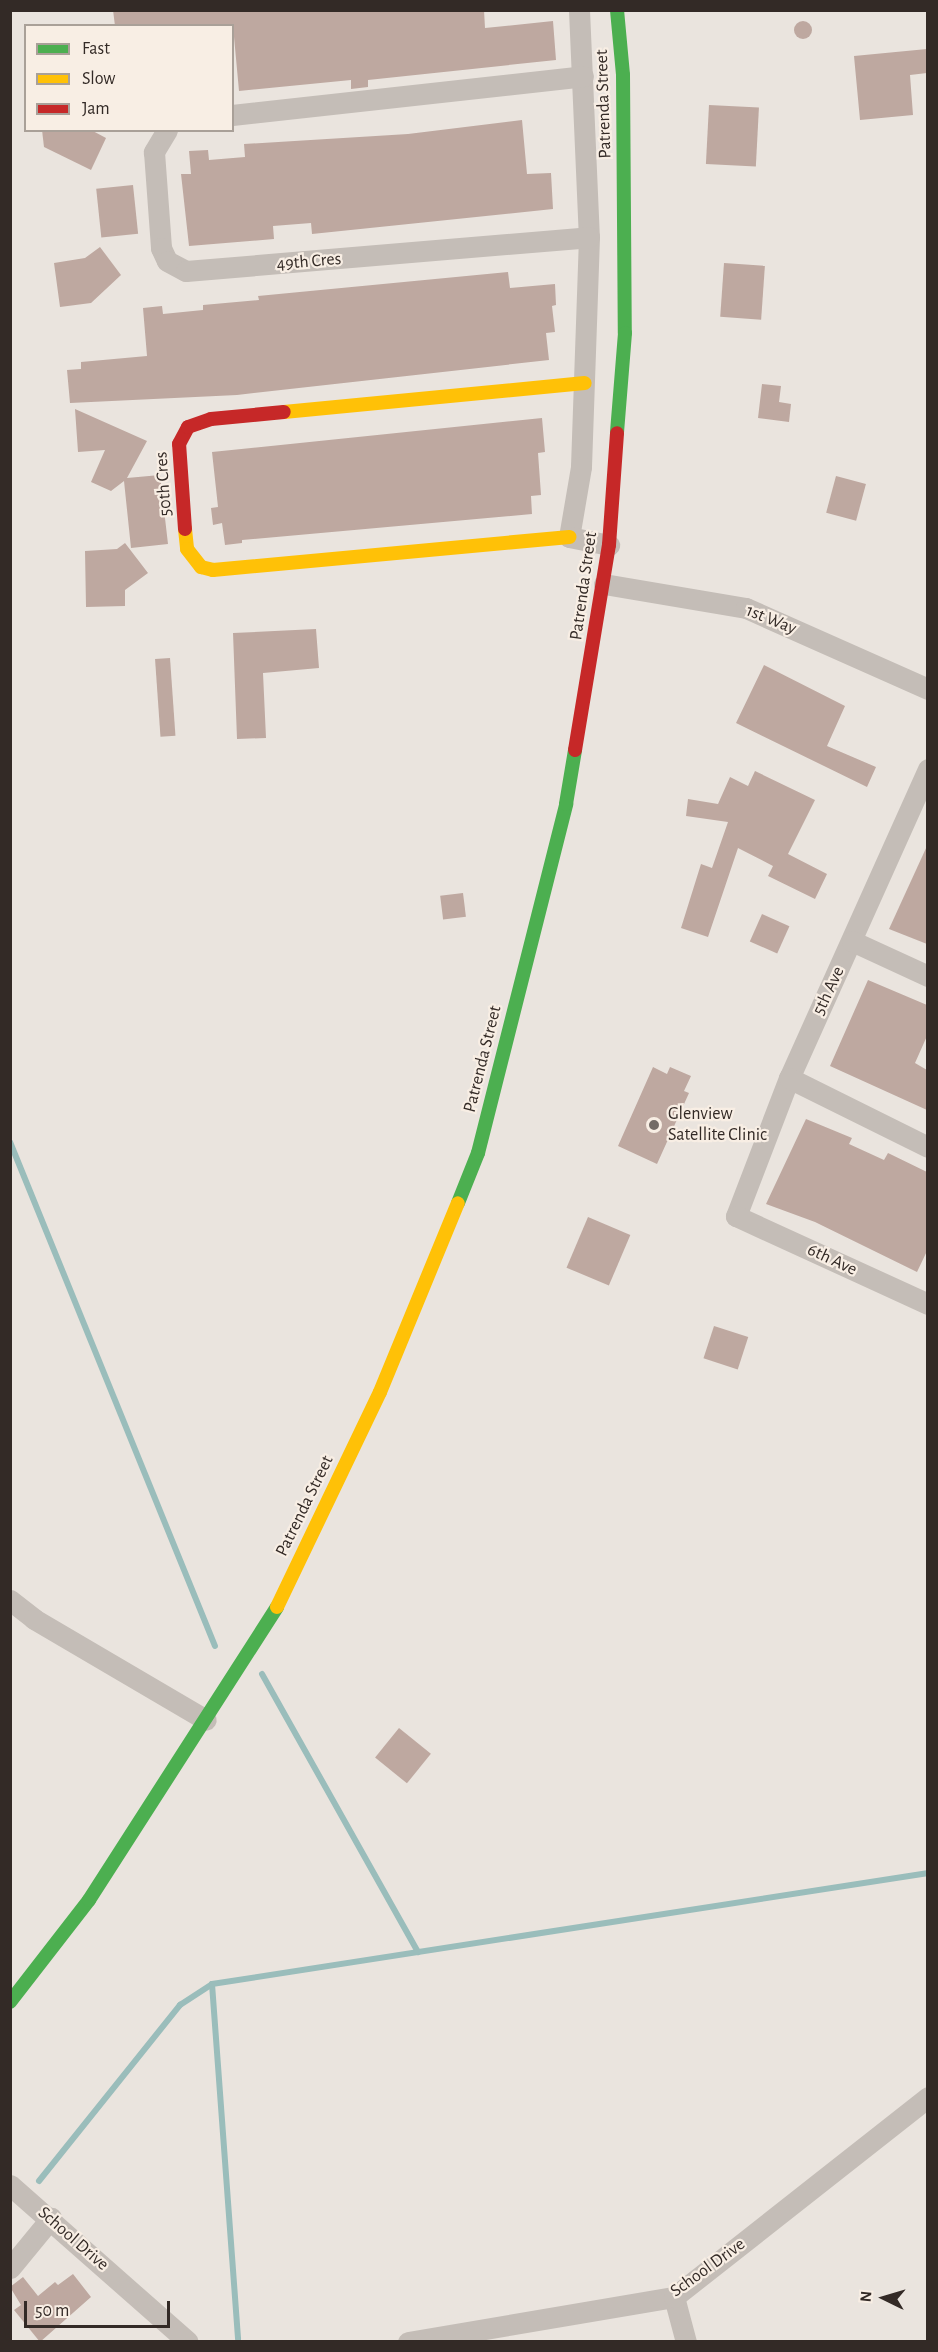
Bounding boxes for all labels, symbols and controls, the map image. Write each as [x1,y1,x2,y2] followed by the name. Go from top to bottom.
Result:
[24,24,234,132] legend
[82,40,110,58] text: Fast
[591,49,617,159] street label: Patrenda Street
[82,70,115,88] text: Slow
[82,100,110,118] text: Jam
[276,248,342,276] street label: 49th Cres
[151,451,177,517] street label: 50th Cres
[566,530,602,642] street label: Patrenda Street
[743,600,799,640] street label: 1st Way
[808,963,850,1019] street label: 5th Ave
[459,1003,507,1115] street label: Patrenda Street
[668,1104,767,1146] place label: Glenview Satellite Clinic
[645,1116,663,1134] marker: Glenview Satellite Clinic
[804,1239,860,1281] street label: 6th Ave
[271,1452,339,1560] street label: Patrenda Street
[33,2202,113,2276] street label: School Drive
[666,2234,750,2302] street label: School Drive
[854,2268,914,2328] north arrow
[27,2289,172,2327] scale bar
[858,2290,875,2303] text: N
[35,2302,69,2320] text: 50 m

